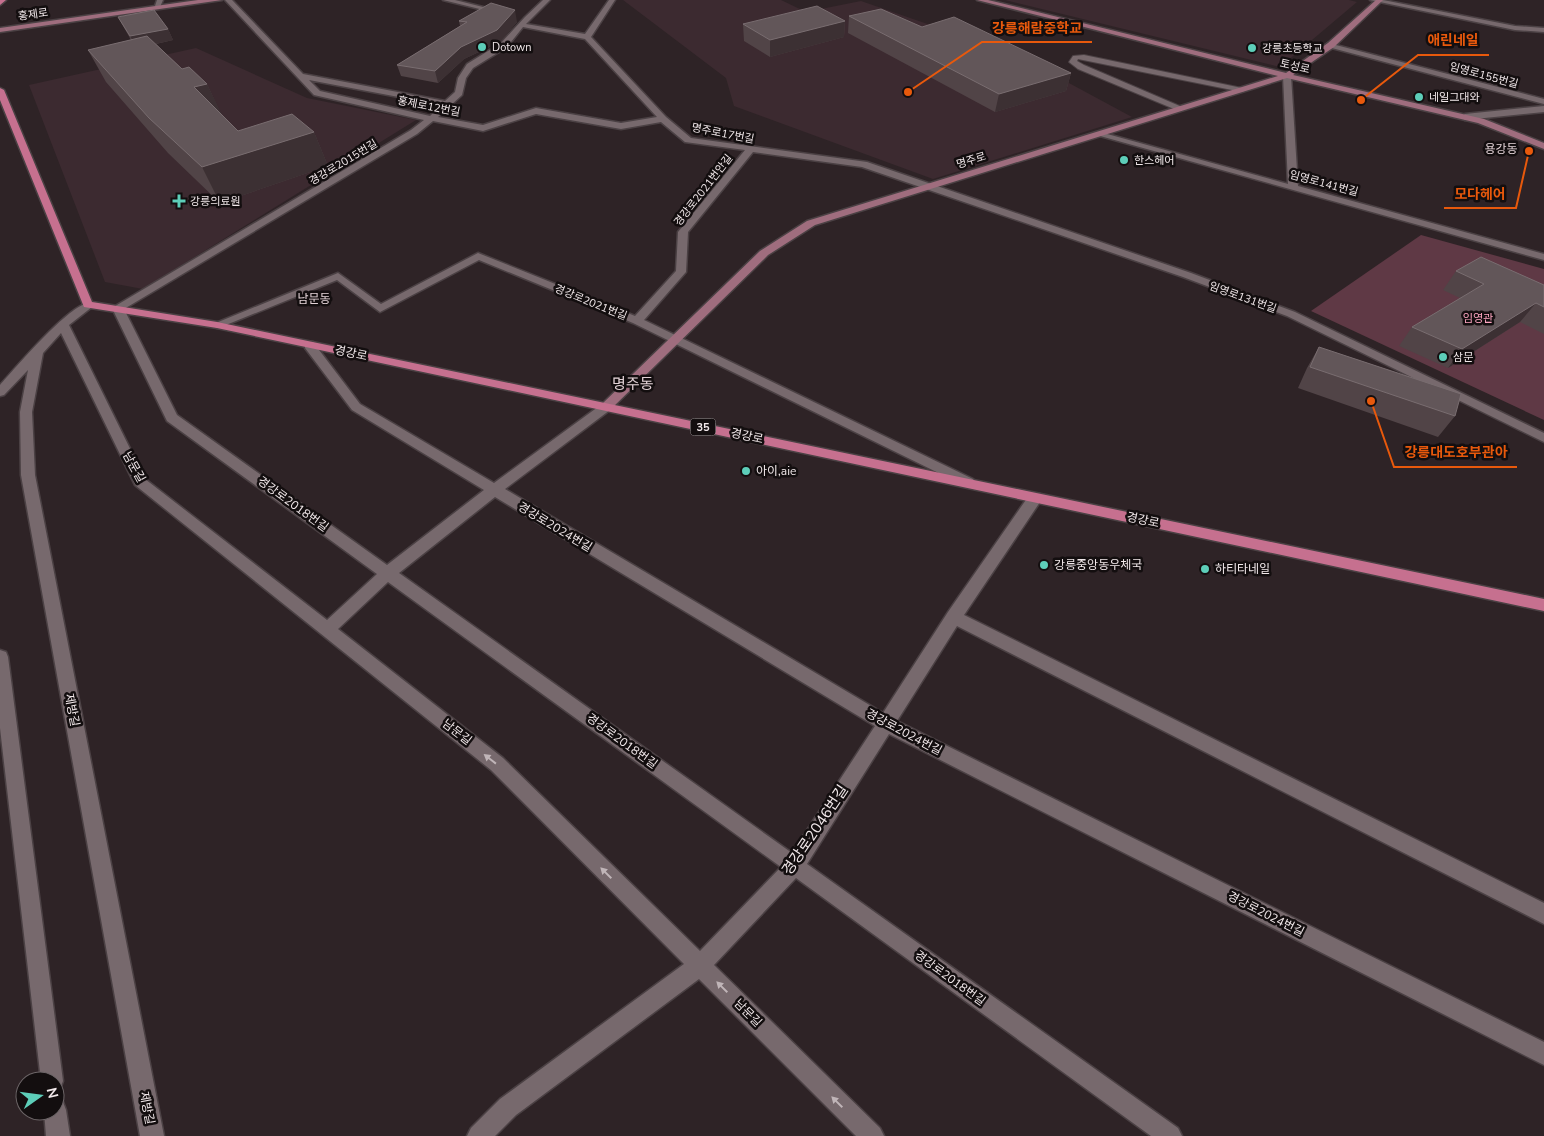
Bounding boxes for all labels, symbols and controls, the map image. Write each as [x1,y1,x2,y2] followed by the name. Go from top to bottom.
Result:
[17,5,49,24] street label: 홍제로
[982,13,1092,42] callout: 강릉해람중학교
[992,19,1082,38] text: 강릉해람중학교
[1418,26,1489,55] callout: 애린네일
[1427,31,1479,50] text: 애린네일
[492,40,532,55] place label: Dotown
[476,41,488,53] marker: Dotown
[1262,41,1323,56] place label: 강릉초등학교
[1246,42,1258,54] marker: 강릉초등학교
[1278,56,1311,77] street label: 토성로
[1448,59,1520,92] street label: 임영로155번길
[1429,90,1480,105] place label: 네일그대와
[1413,91,1425,103] marker: 네일그대와
[396,93,462,120] street label: 홍제로12번길
[690,120,756,147] street label: 명주로17번길
[306,136,380,189] street label: 경강로2015번길
[1484,141,1518,157] district label: 용강동
[954,149,988,172] street label: 명주로
[671,151,736,229] street label: 경강로2021번안길
[1134,153,1174,168] place label: 한스헤어
[1118,154,1130,166] marker: 한스헤어
[1288,167,1360,200] street label: 임영로141번길
[1444,179,1516,208] callout: 모다헤어
[1454,185,1506,204] text: 모다헤어
[172,194,186,208] marker: 강릉의료원
[190,194,241,209] place label: 강릉의료원
[1207,278,1278,317] street label: 임영로131번길
[552,281,629,324] street label: 경강로2021번길
[297,291,331,307] district label: 남문동
[1463,311,1493,326] park label: 임영관
[333,342,369,364] street label: 경강로
[1453,350,1473,365] place label: 삼문
[1437,351,1449,363] marker: 삼문
[612,374,654,394] district label: 명주동
[690,418,716,436] road number: 35
[729,425,765,447] street label: 경강로
[1394,438,1517,467] callout: 강릉대도호부관아
[1404,443,1508,462] text: 강릉대도호부관아
[119,449,149,485] street label: 남문길
[756,463,796,479] place label: 아이,aie
[740,465,752,477] marker: 아이,aie
[254,473,332,535] street label: 경강로2018번길
[515,499,595,555] street label: 경강로2024번길
[1125,509,1161,531] street label: 경강로
[1054,557,1142,573] place label: 강릉중앙동우체국
[1038,559,1050,571] marker: 강릉중앙동우체국
[1215,561,1270,577] place label: 하티타네일
[1199,563,1211,575] marker: 하티타네일
[61,692,83,728] street label: 제방길
[863,705,945,759] street label: 경강로2024번길
[583,710,661,772] street label: 경강로2018번길
[439,715,475,749] street label: 남문길
[484,753,497,764] one-way arrow
[777,781,853,879] street label: 경강로2046번길
[600,867,612,879] one-way arrow
[1225,888,1307,940] street label: 경강로2024번길
[911,947,989,1009] street label: 경강로2018번길
[716,981,728,993] one-way arrow
[731,996,765,1030] street label: 남문길
[15,1071,65,1121] north arrow
[42,1086,63,1100] text: N
[136,1090,158,1126] street label: 제방길
[831,1096,843,1108] one-way arrow

